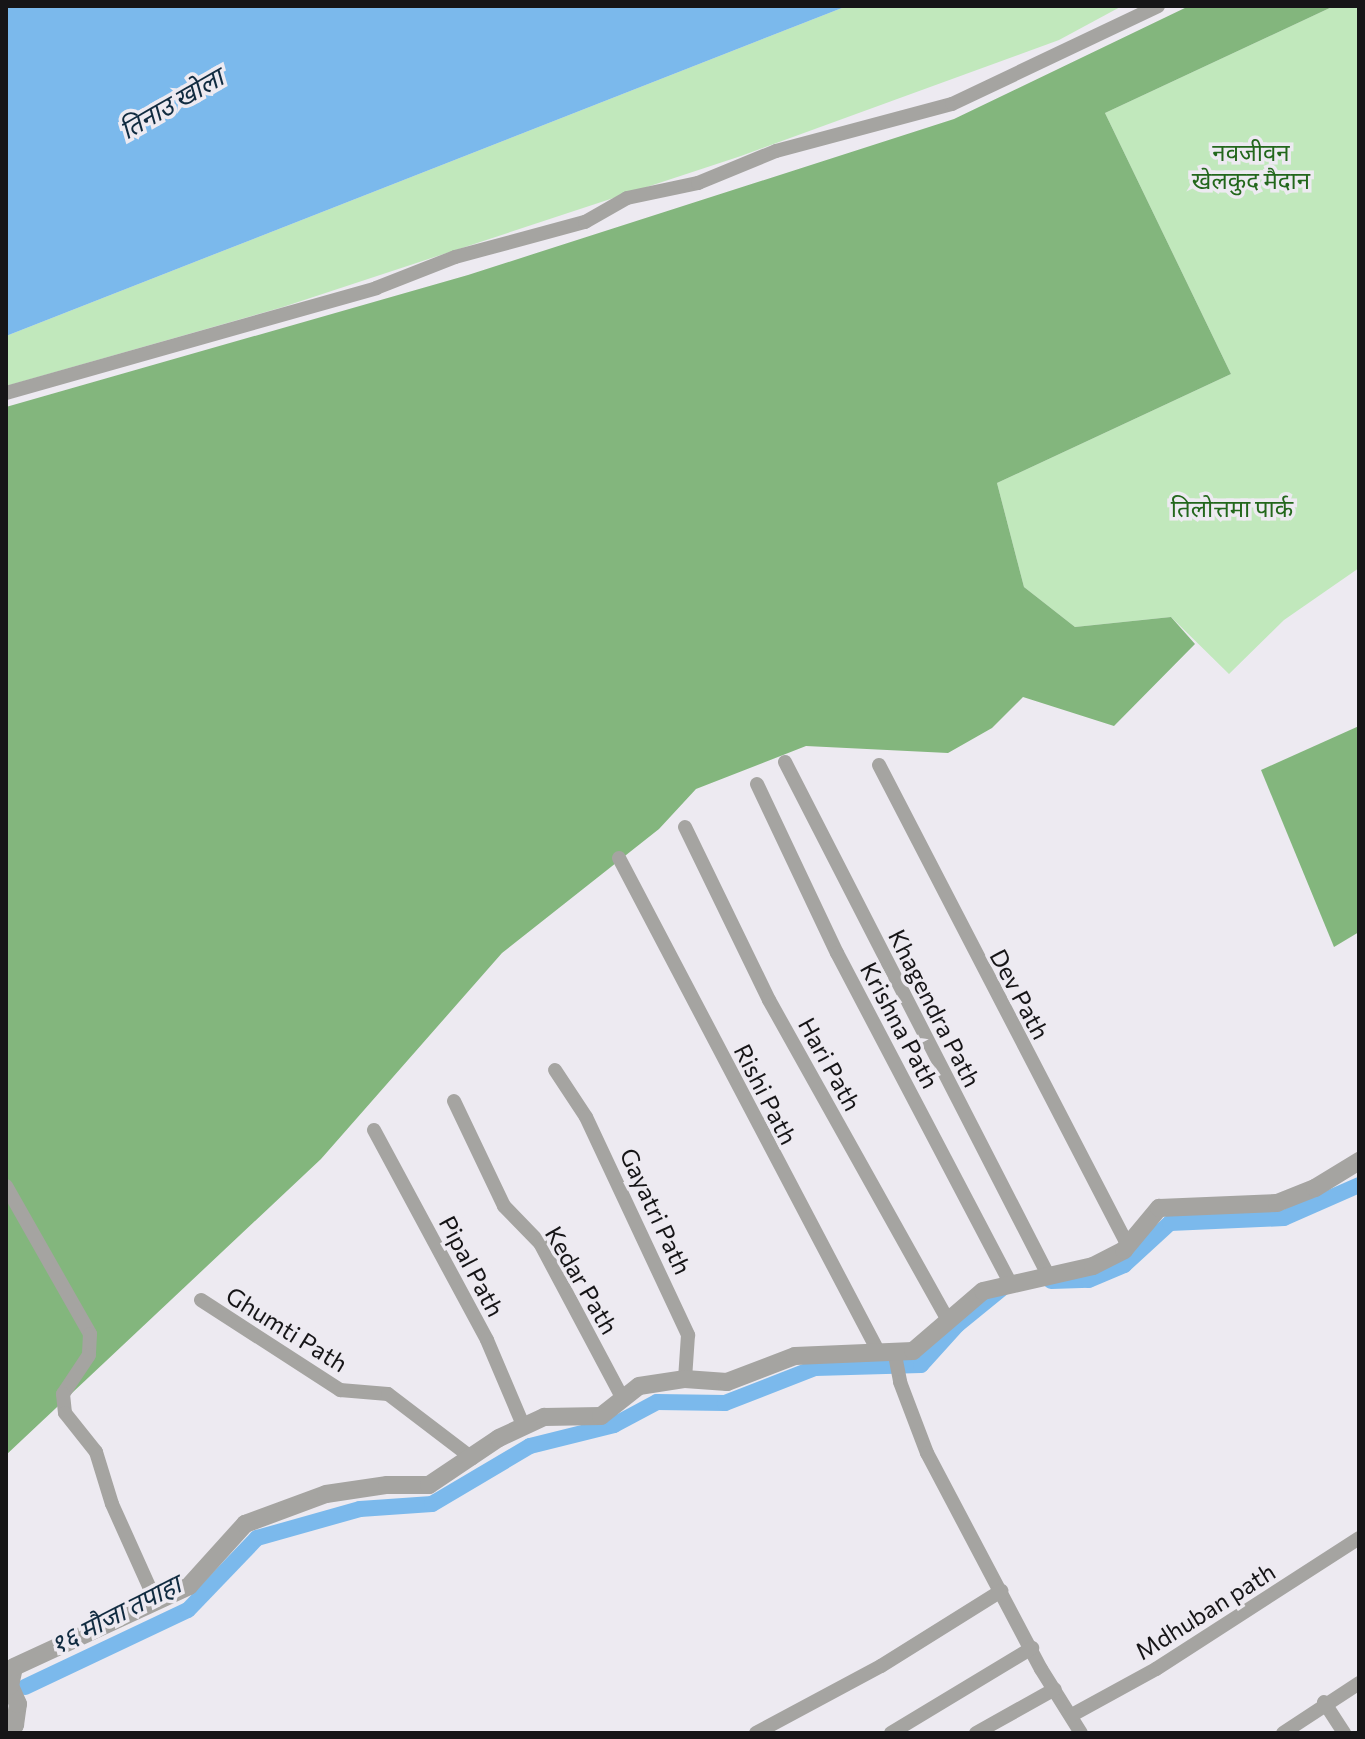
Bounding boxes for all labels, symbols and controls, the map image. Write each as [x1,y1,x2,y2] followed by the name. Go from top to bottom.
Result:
[114,61,228,145] water label: तिनाउ खोला
[1192,138,1310,194] park label: नवजीवन खेलकुद मैदान
[1171,494,1293,522] park label: तिलोत्तमा पार्क
[883,924,987,1092] street label: Khagendra Path
[984,944,1056,1044] street label: Dev Path
[855,957,945,1093] street label: Krishna Path
[793,1012,867,1116] street label: Hari Path
[728,1039,804,1149] street label: Rishi Path
[614,1143,698,1279] street label: Gayatri Path
[433,1211,511,1321] street label: Pipal Path
[540,1221,624,1339] street label: Kedar Path
[221,1280,353,1378] street label: Ghumti Path
[1130,1557,1280,1665] street label: Mdhuban path
[45,1568,185,1660] water label: १६ मौजा तपाहा

